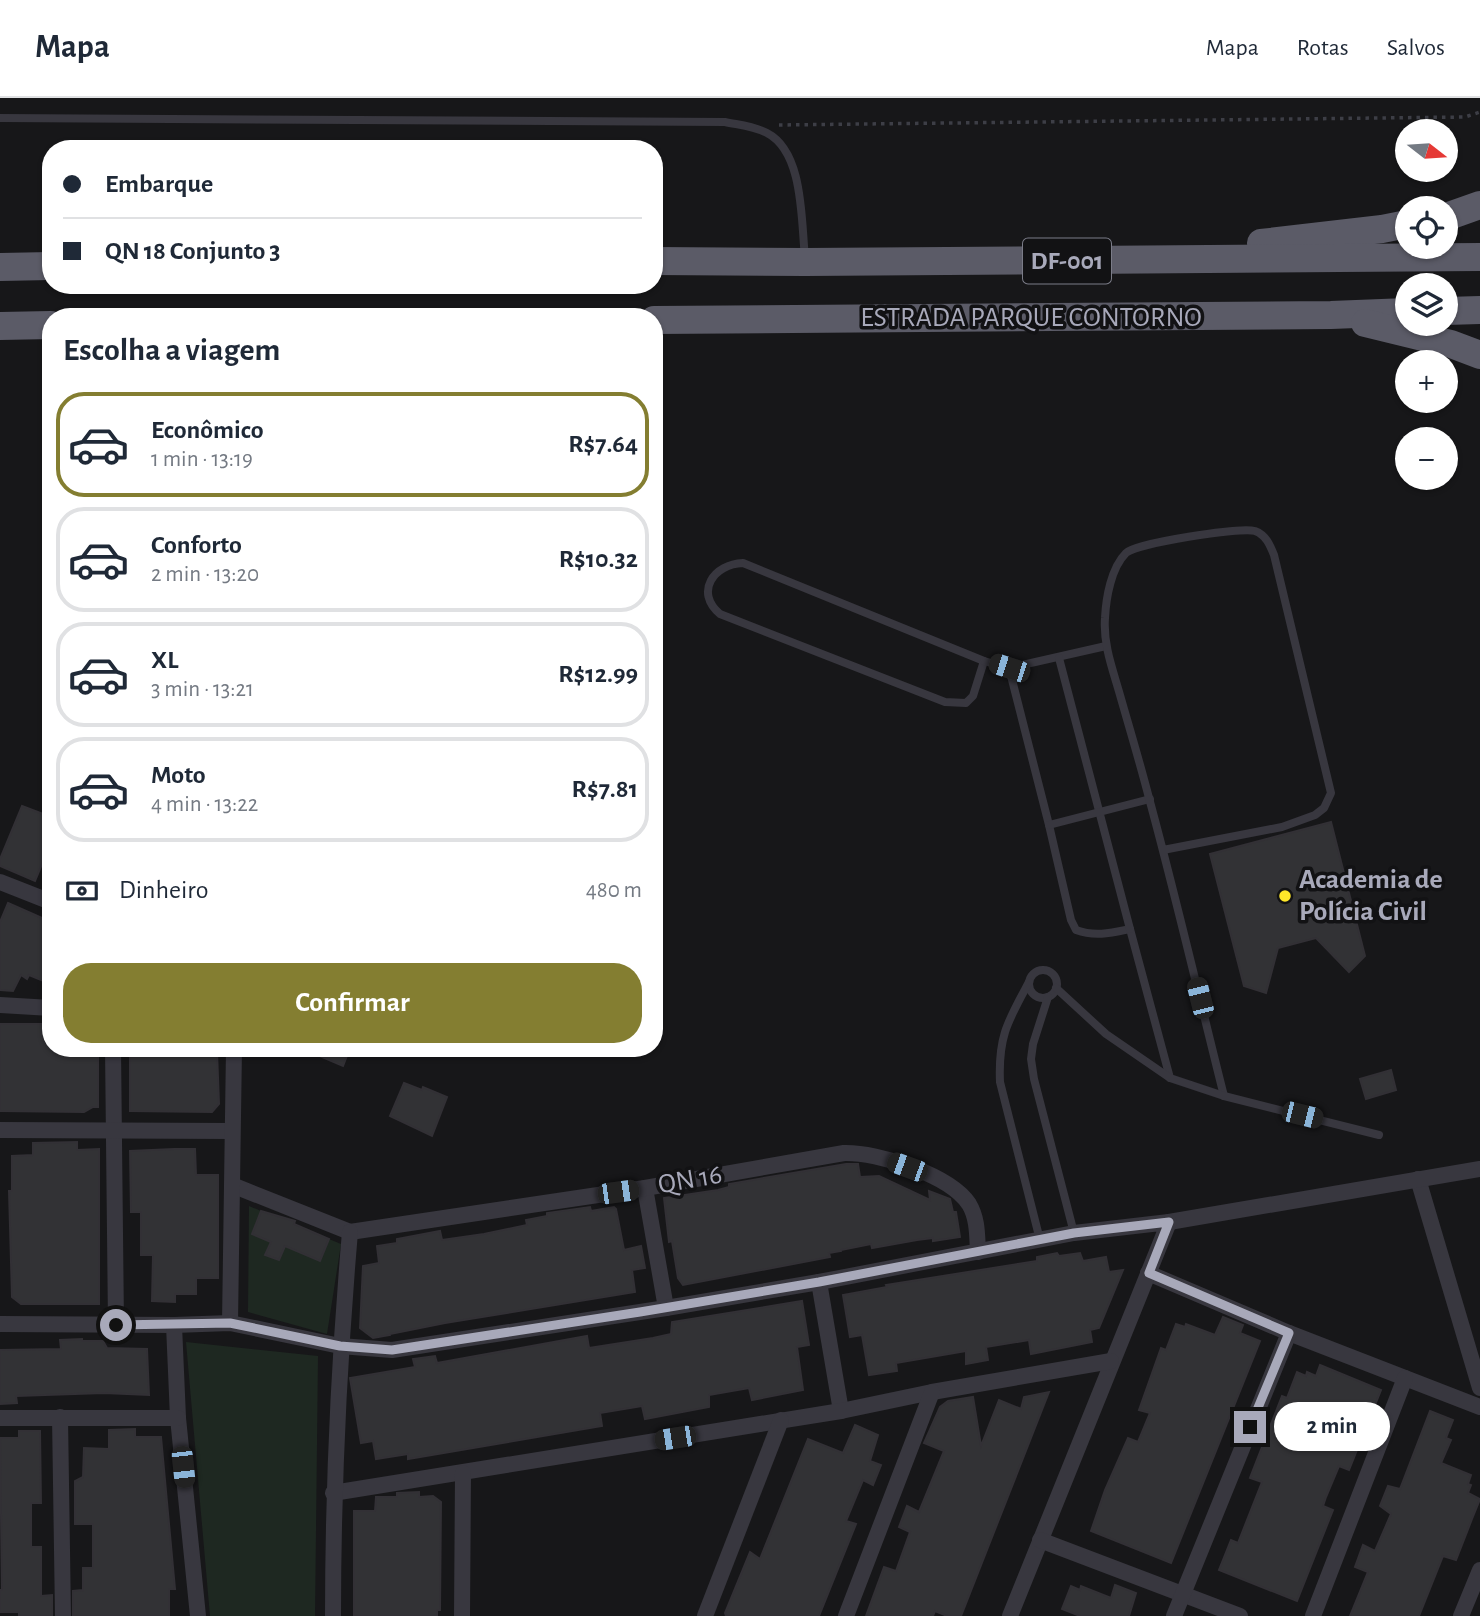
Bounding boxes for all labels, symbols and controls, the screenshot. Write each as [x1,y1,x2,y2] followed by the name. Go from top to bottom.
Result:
[35,31,110,64] text: Mapa
[1206,36,1259,60] text: Mapa
[1297,36,1349,60] text: Rotas
[1387,36,1445,60] text: Salvos
[1395,119,1458,182] north arrow
[1395,119,1458,490] map controls
[105,171,213,197] text: Embarque
[1395,196,1458,259] button: locate
[105,238,280,264] text: QN 18 Conjunto 3
[1023,238,1111,284] road number: DF-001
[1395,273,1458,336] button: layers
[860,304,1202,332] street label: ESTRADA PARQUE CONTORNO
[63,334,280,366] text: Escolha a viagem
[1395,350,1458,413] button: +
[67,413,130,476] icon: car
[151,417,264,443] text: Econômico
[1395,427,1458,490] button: −
[568,431,638,457] text: R$7.64
[151,448,253,471] text: 1 min · 13:19
[67,528,130,591] icon: car
[151,532,242,558] text: Conforto
[559,546,638,572] text: R$10.32
[151,563,259,586] text: 2 min · 13:20
[67,643,130,706] icon: car
[151,647,178,673] text: XL
[986,652,1033,684] car
[558,661,638,687] text: R$12.99
[151,678,254,701] text: 3 min · 13:21
[67,758,130,821] icon: car
[151,762,206,788] text: Moto
[572,776,638,802] text: R$7.81
[151,793,258,816] text: 4 min · 13:22
[1299,866,1443,926] place label: Academia de Polícia Civil
[63,872,101,910] icon: cash
[119,877,208,903] text: Dinheiro
[586,879,642,902] text: 480 m
[1277,888,1293,904] marker: Academia de Polícia Civil
[63,963,642,1043] button: Confirmar
[1185,975,1216,1021] car
[1280,1100,1325,1130] car
[884,1150,931,1184] car
[656,1161,724,1199] street label: QN 16
[596,1179,641,1205] car
[100,1309,132,1341] route start
[1274,1402,1390,1452] callout: 2 min
[1234,1411,1266,1443] route end
[1306,1415,1358,1438] text: 2 min
[653,1424,698,1452] car
[171,1445,196,1489] car

